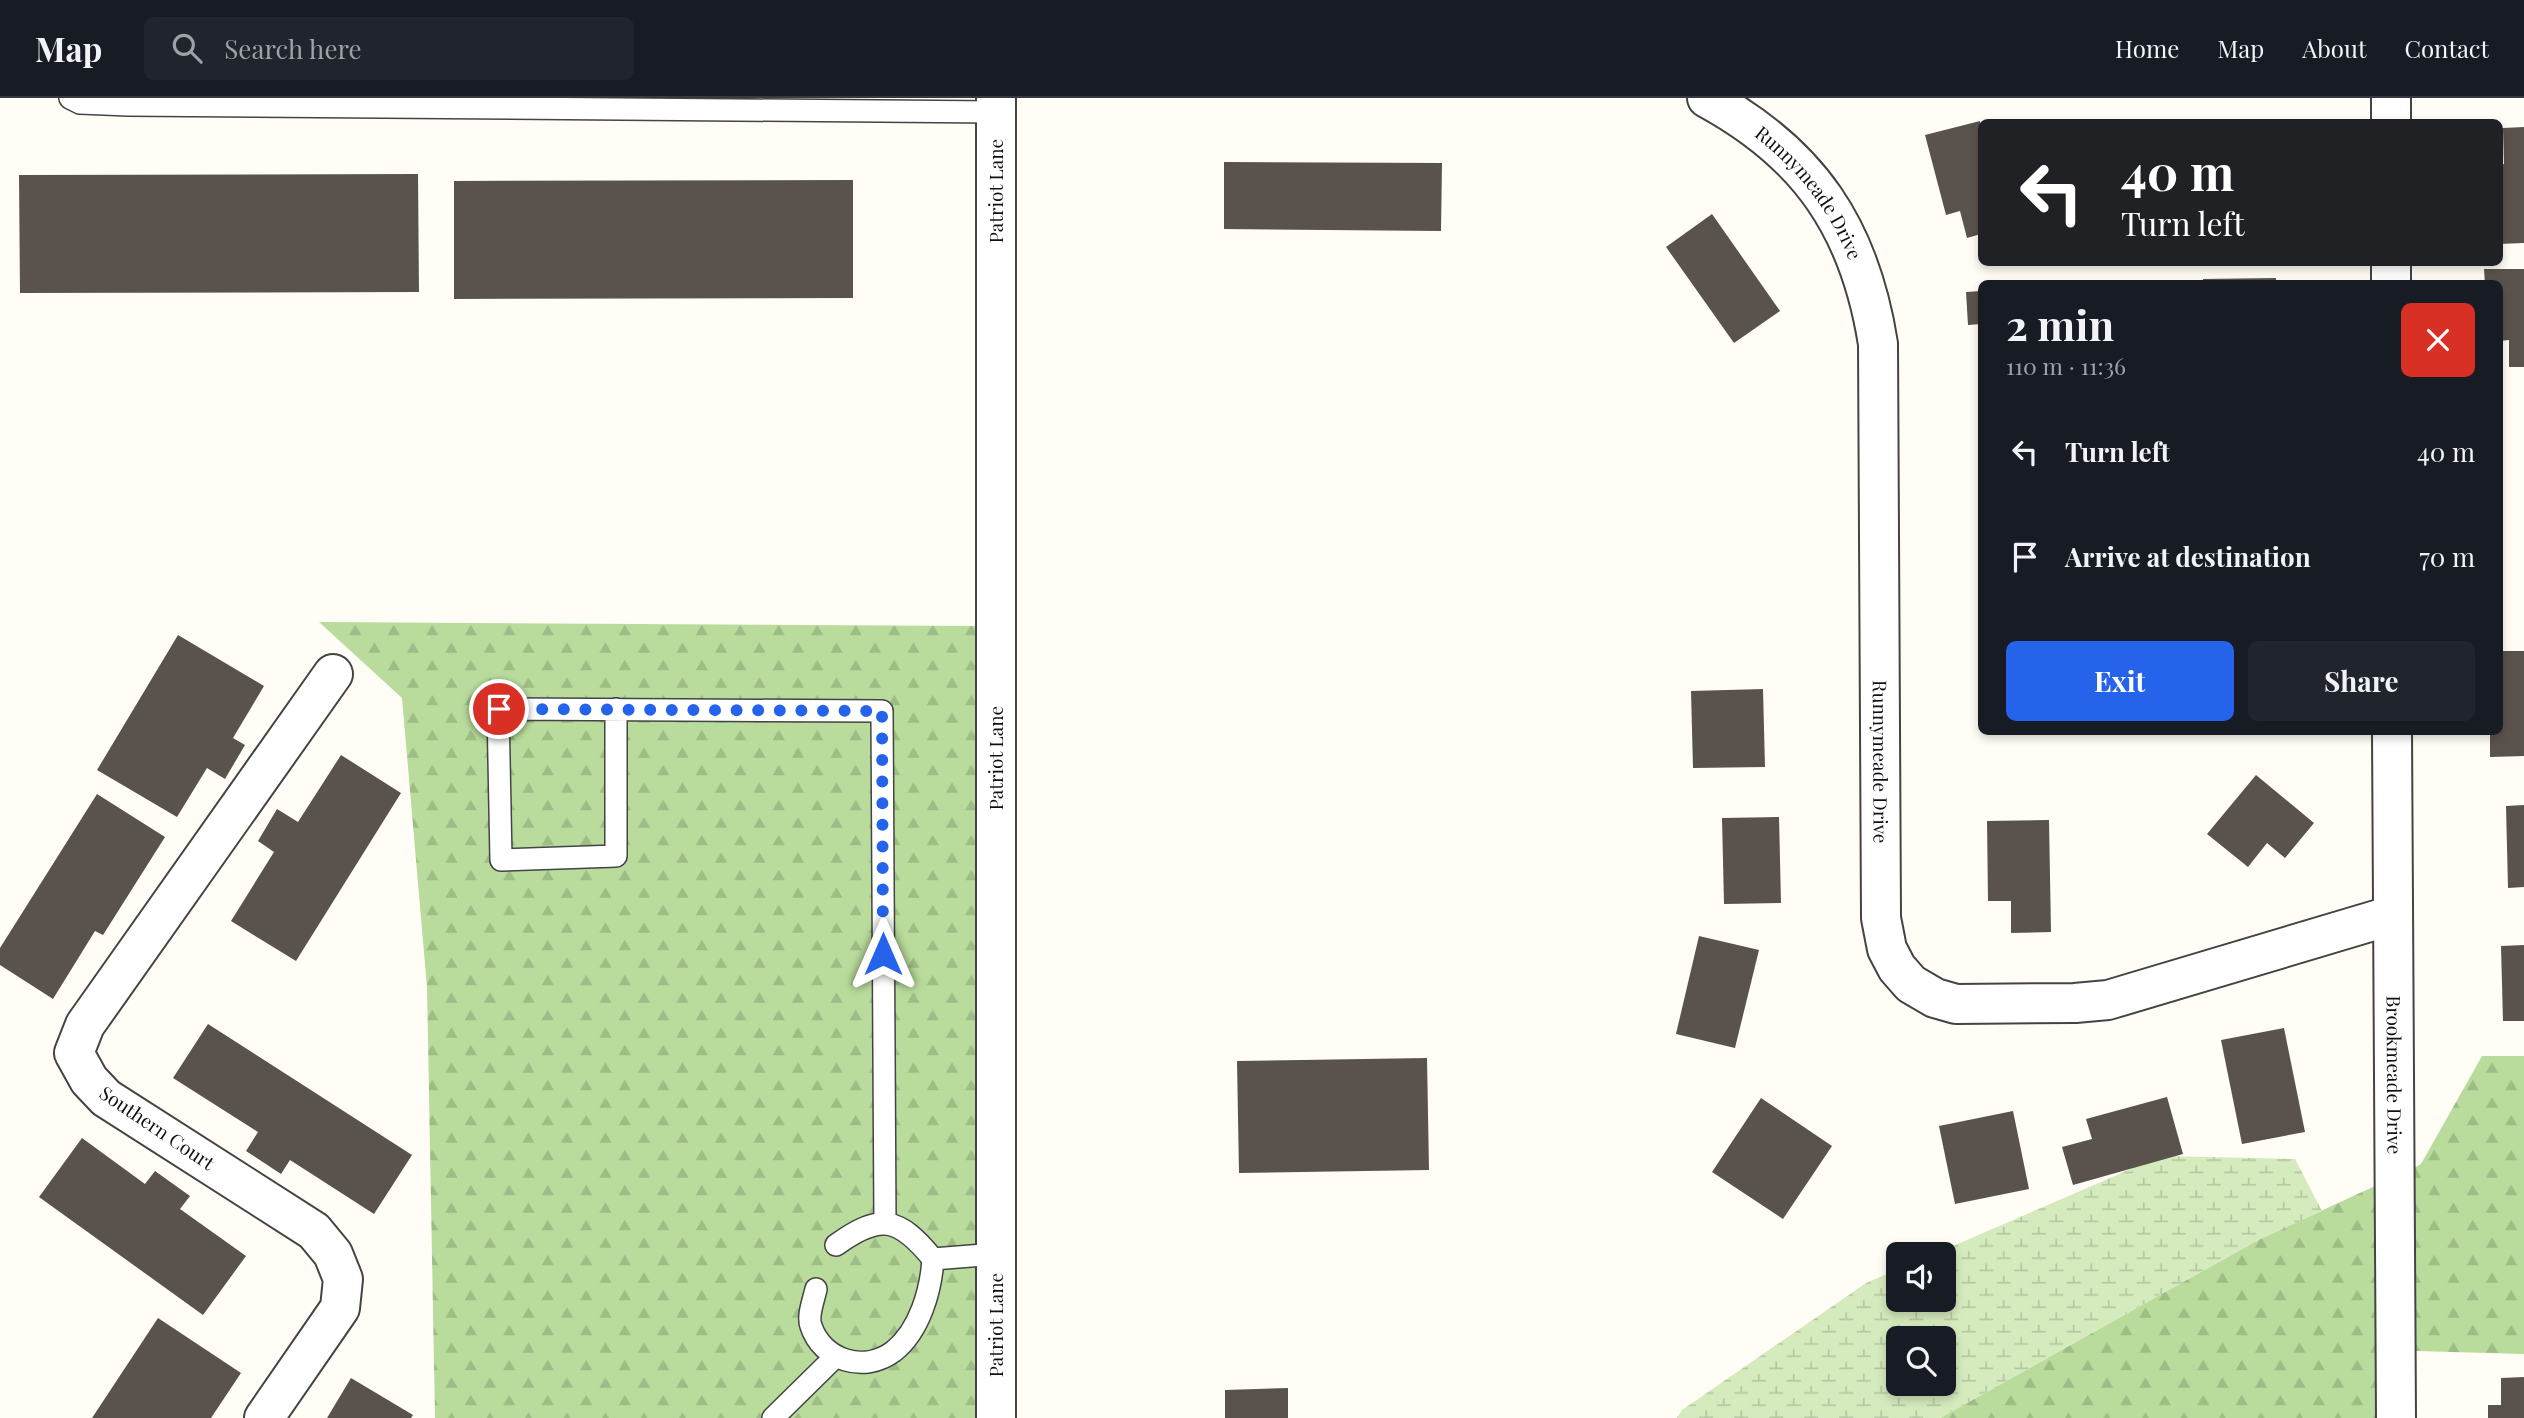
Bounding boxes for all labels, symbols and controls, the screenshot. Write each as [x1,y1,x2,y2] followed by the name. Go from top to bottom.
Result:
[144,17,634,80] search box
[35,26,102,70] text: Map
[168,29,206,67] icon: search
[224,31,362,66] text: Search here
[2115,32,2179,64] text: Home
[2217,32,2264,64] text: Map
[2302,32,2366,64] text: About
[2404,32,2489,64] text: Contact
[1751,119,1869,263] street label: Runnymeade Drive
[2121,138,2234,203] text: 40 m
[982,139,1008,243] street label: Patriot Lane
[2006,147,2097,238] icon: left
[2121,201,2245,244] text: Turn left
[2006,296,2114,352] text: 2 min
[2401,303,2475,377] button: close
[2006,350,2126,381] text: 110 m · 11:36
[2006,433,2044,471] icon: left
[2065,434,2170,469] text: Turn left
[2417,434,2475,469] text: 40 m
[2006,538,2044,576] icon: arrive
[2065,539,2311,574] text: Arrive at destination
[2419,539,2475,574] text: 70 m
[2006,641,2234,721] button: Exit
[2248,641,2475,721] button: Share
[469,679,529,739] pin
[1868,680,1895,844] street label: Runnymeade Drive
[480,690,518,728] icon: arrive
[982,706,1008,810] street label: Patriot Lane
[846,917,920,991] position arrow
[2382,995,2408,1154] street label: Brookmeade Drive
[95,1079,220,1175] street label: Southern Court
[1886,1242,1956,1396] map controls
[1886,1242,1956,1312] button: sound
[982,1273,1008,1377] street label: Patriot Lane
[1886,1326,1956,1396] button: search

